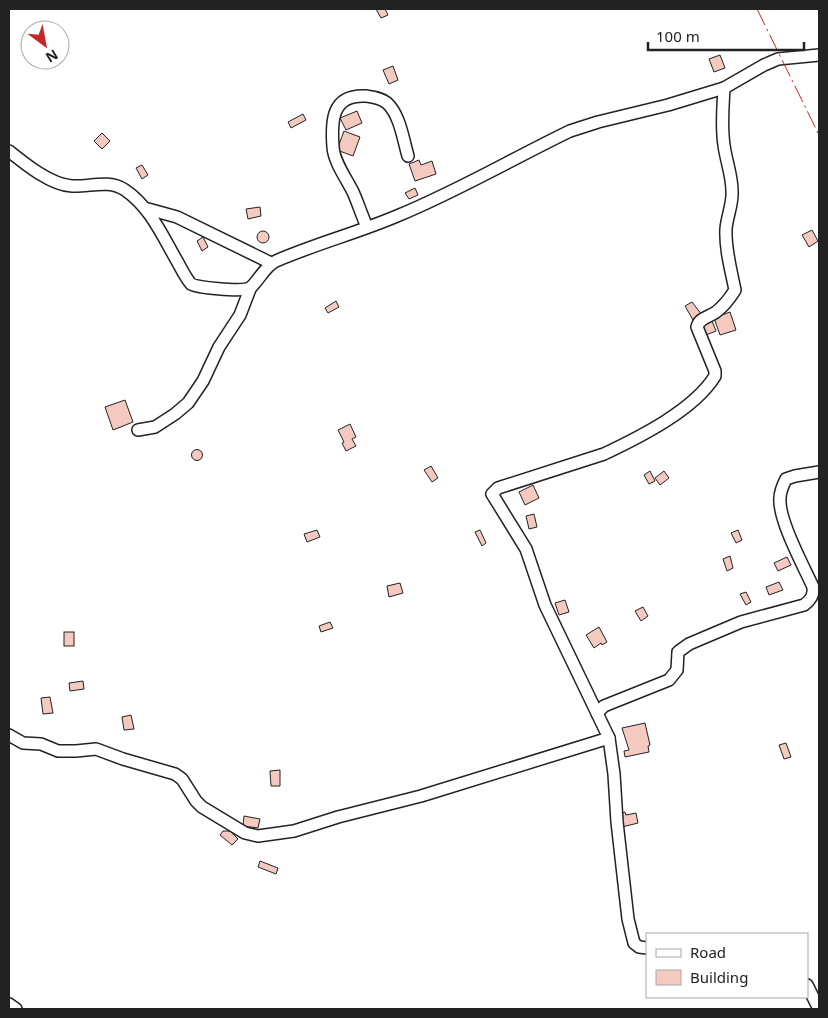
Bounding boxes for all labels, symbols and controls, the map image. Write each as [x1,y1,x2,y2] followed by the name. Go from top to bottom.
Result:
[20,20,70,70] north arrow
[648,20,804,52] scale bar
[656,26,700,46] text: 100 m
[42,45,62,68] text: N
[646,933,808,998] legend
[690,942,726,962] text: Road
[690,967,748,987] text: Building

